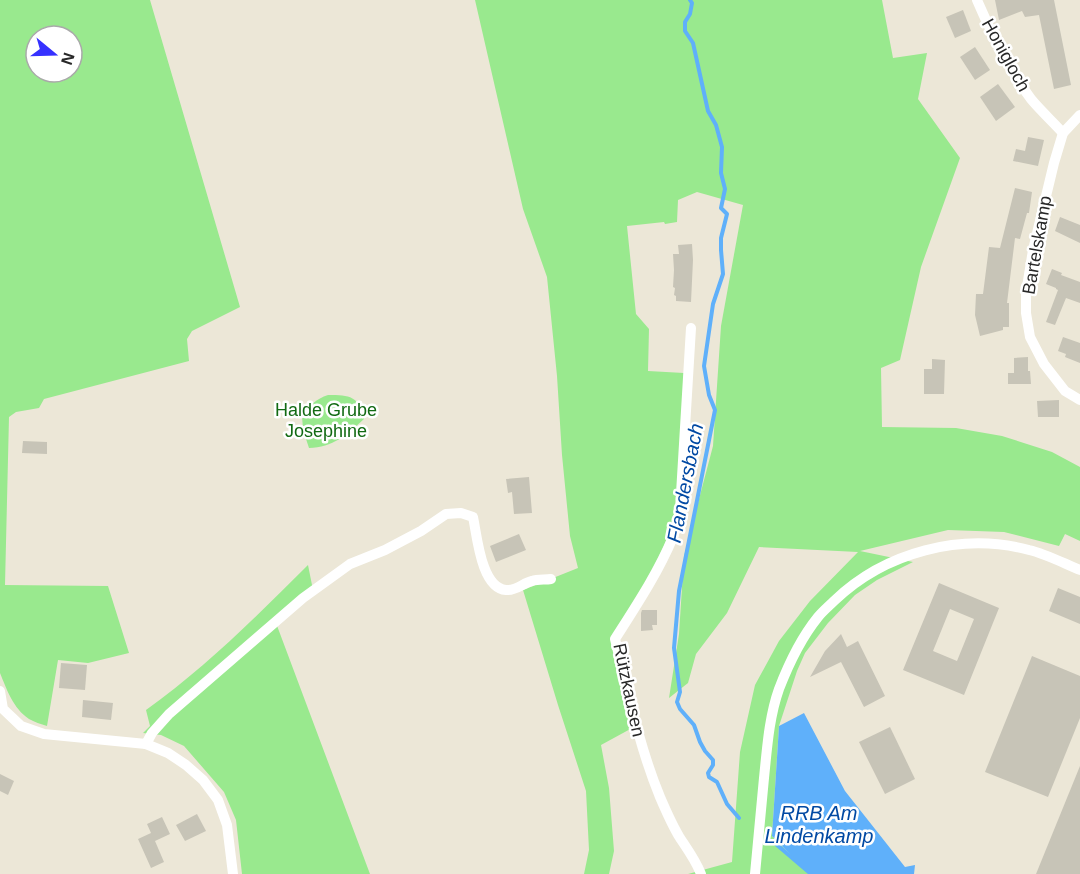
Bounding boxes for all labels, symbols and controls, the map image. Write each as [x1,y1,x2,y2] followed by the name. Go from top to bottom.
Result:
[978,15,1034,95] street label: Honigloch
[24,24,84,84] north arrow
[58,50,78,67] text: N
[1018,194,1056,296] street label: Bartelskamp
[275,400,377,441] park label: Halde Grube Josephine
[663,421,707,545] water label: Flandersbach
[609,641,649,739] street label: Rützkausen
[765,802,873,847] water label: RRB Am Lindenkamp

